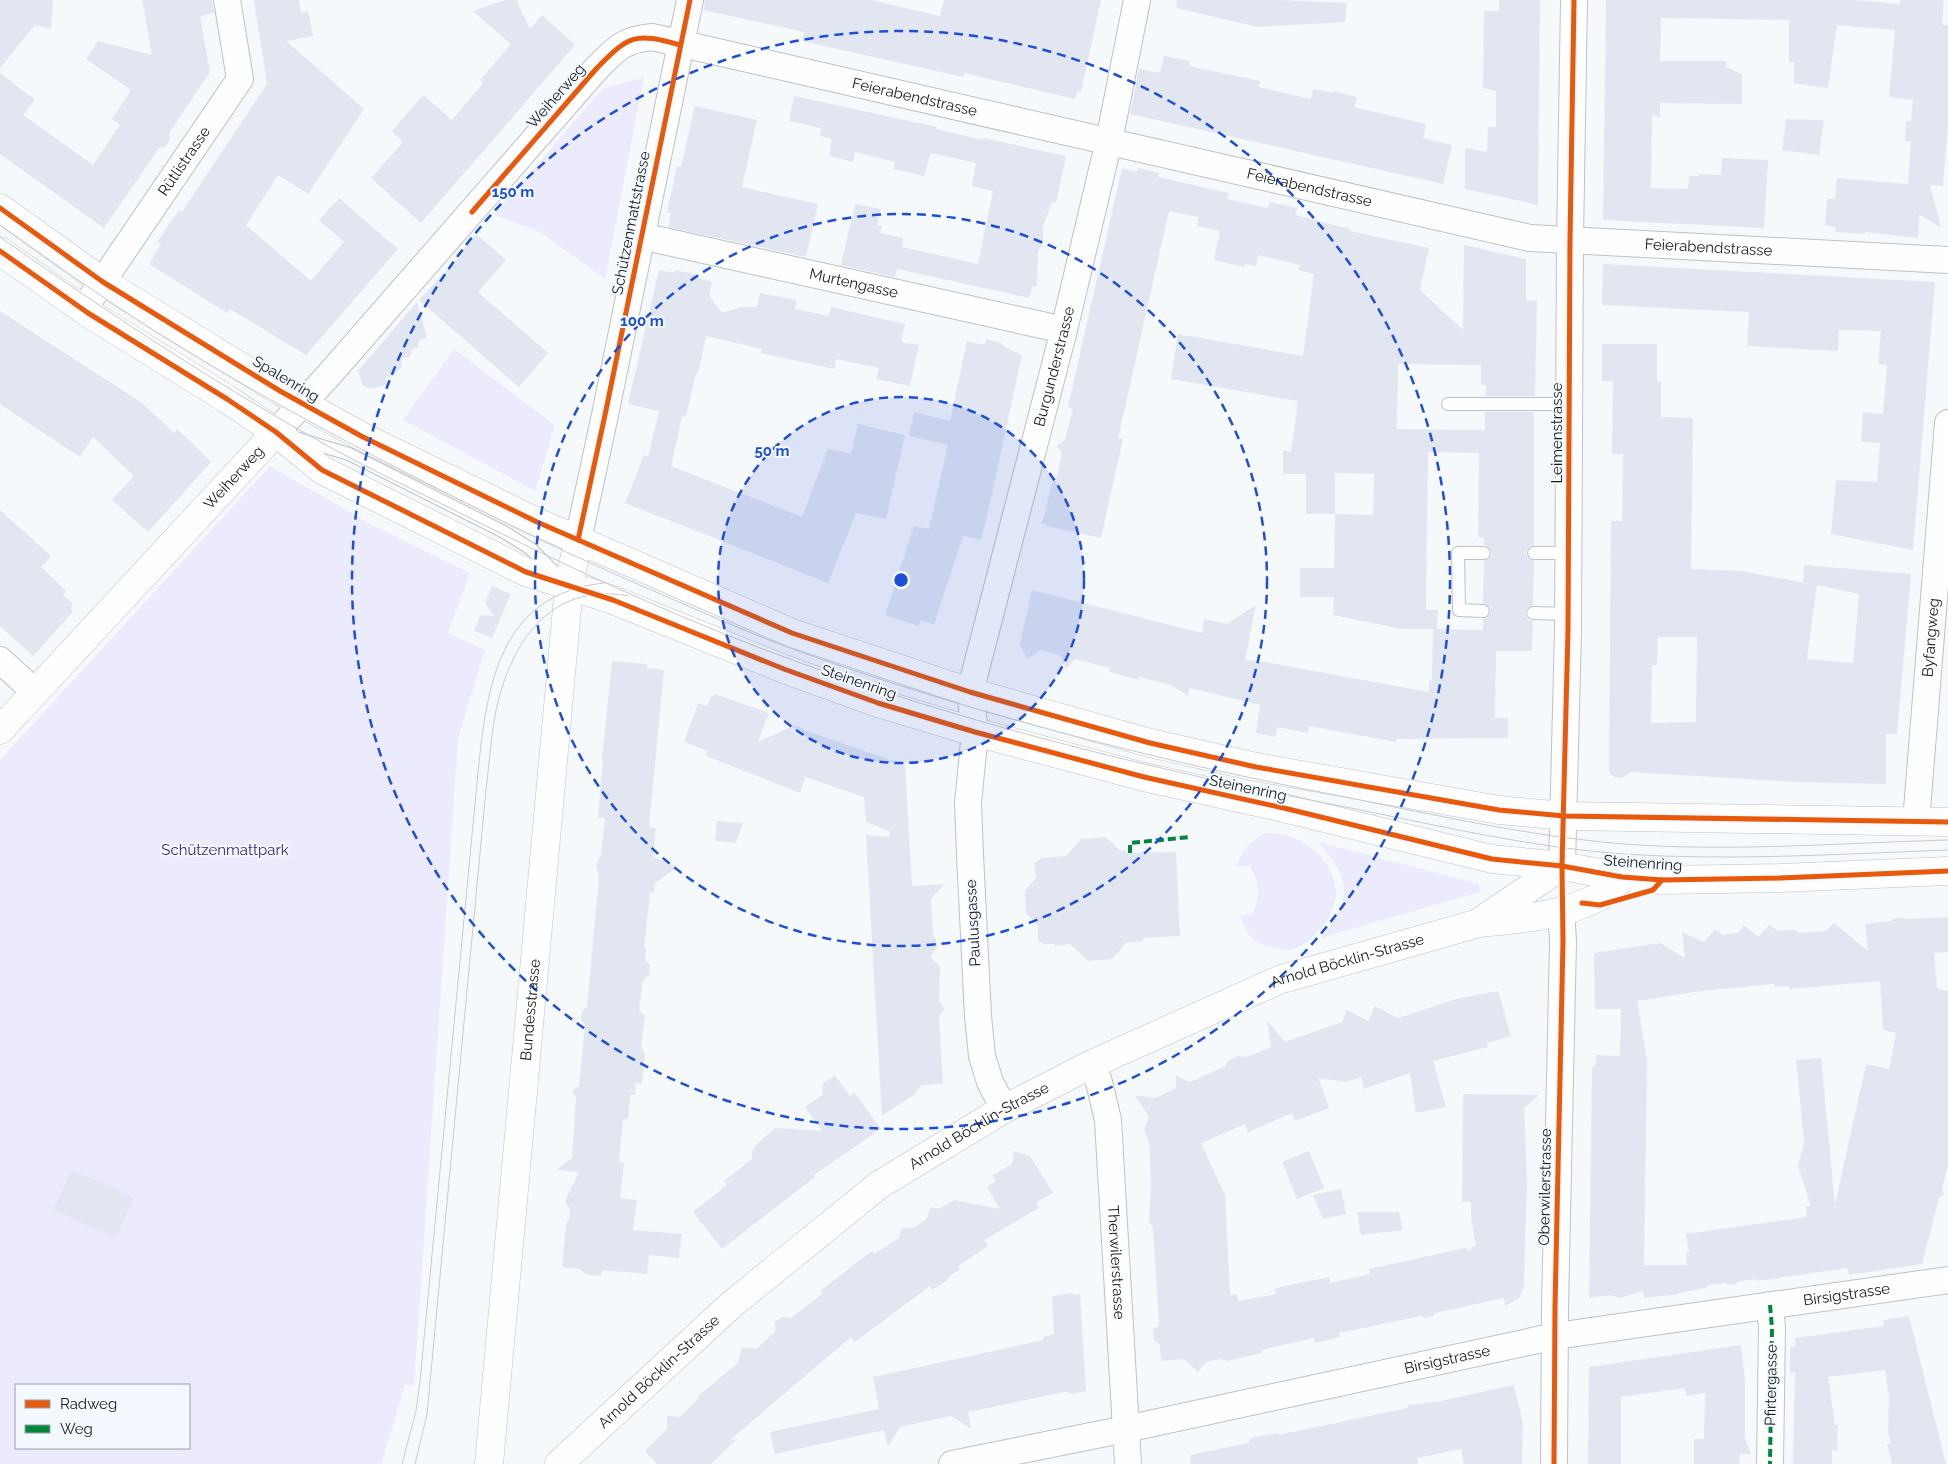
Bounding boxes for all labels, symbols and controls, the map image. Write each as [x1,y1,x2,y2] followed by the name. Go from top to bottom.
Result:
[523,60,589,132] street label: Weiherweg
[850,74,979,120] street label: Feierabendstrasse
[154,123,214,199] street label: Rütlistrasse
[608,150,654,296] street label: Schützenmattstrasse
[1245,164,1374,211] street label: Feierabendstrasse
[492,183,534,201] text: 150 m
[1644,235,1773,260] street label: Feierabendstrasse
[808,265,900,302] street label: Murtengasse
[1030,304,1078,428] street label: Burgunderstrasse
[620,312,664,330] text: 100 m
[249,352,323,406] street label: Spalenring
[1548,382,1566,483] street label: Leimenstrasse
[200,442,267,513] street label: Weiherweg
[754,442,790,460] text: 50 m
[892,571,910,589] centre of rings
[1919,597,1943,678] street label: Byfangweg
[819,661,899,703] street label: Steinenring
[1208,771,1288,805] street label: Steinenring
[161,841,289,859] park label: Schützenmattpark
[1603,851,1683,875] street label: Steinenring
[962,879,984,967] street label: Paulusgasse
[1268,930,1426,992] street label: Arnold Böcklin-Strasse
[517,958,544,1062] street label: Bundesstrasse
[906,1078,1052,1174] street label: Arnold Böcklin-Strasse
[1535,1128,1555,1246] street label: Oberwilerstrasse
[1104,1205,1129,1320] street label: Therwilerstrasse
[1802,1279,1891,1310] street label: Birsigstrasse
[594,1311,723,1432] street label: Arnold Böcklin-Strasse
[1402,1341,1492,1378] street label: Birsigstrasse
[1761,1344,1781,1426] street label: Pfirtergasse
[15,1384,190,1449] legend
[60,1395,117,1413] text: Radweg
[60,1420,93,1438] text: Weg

